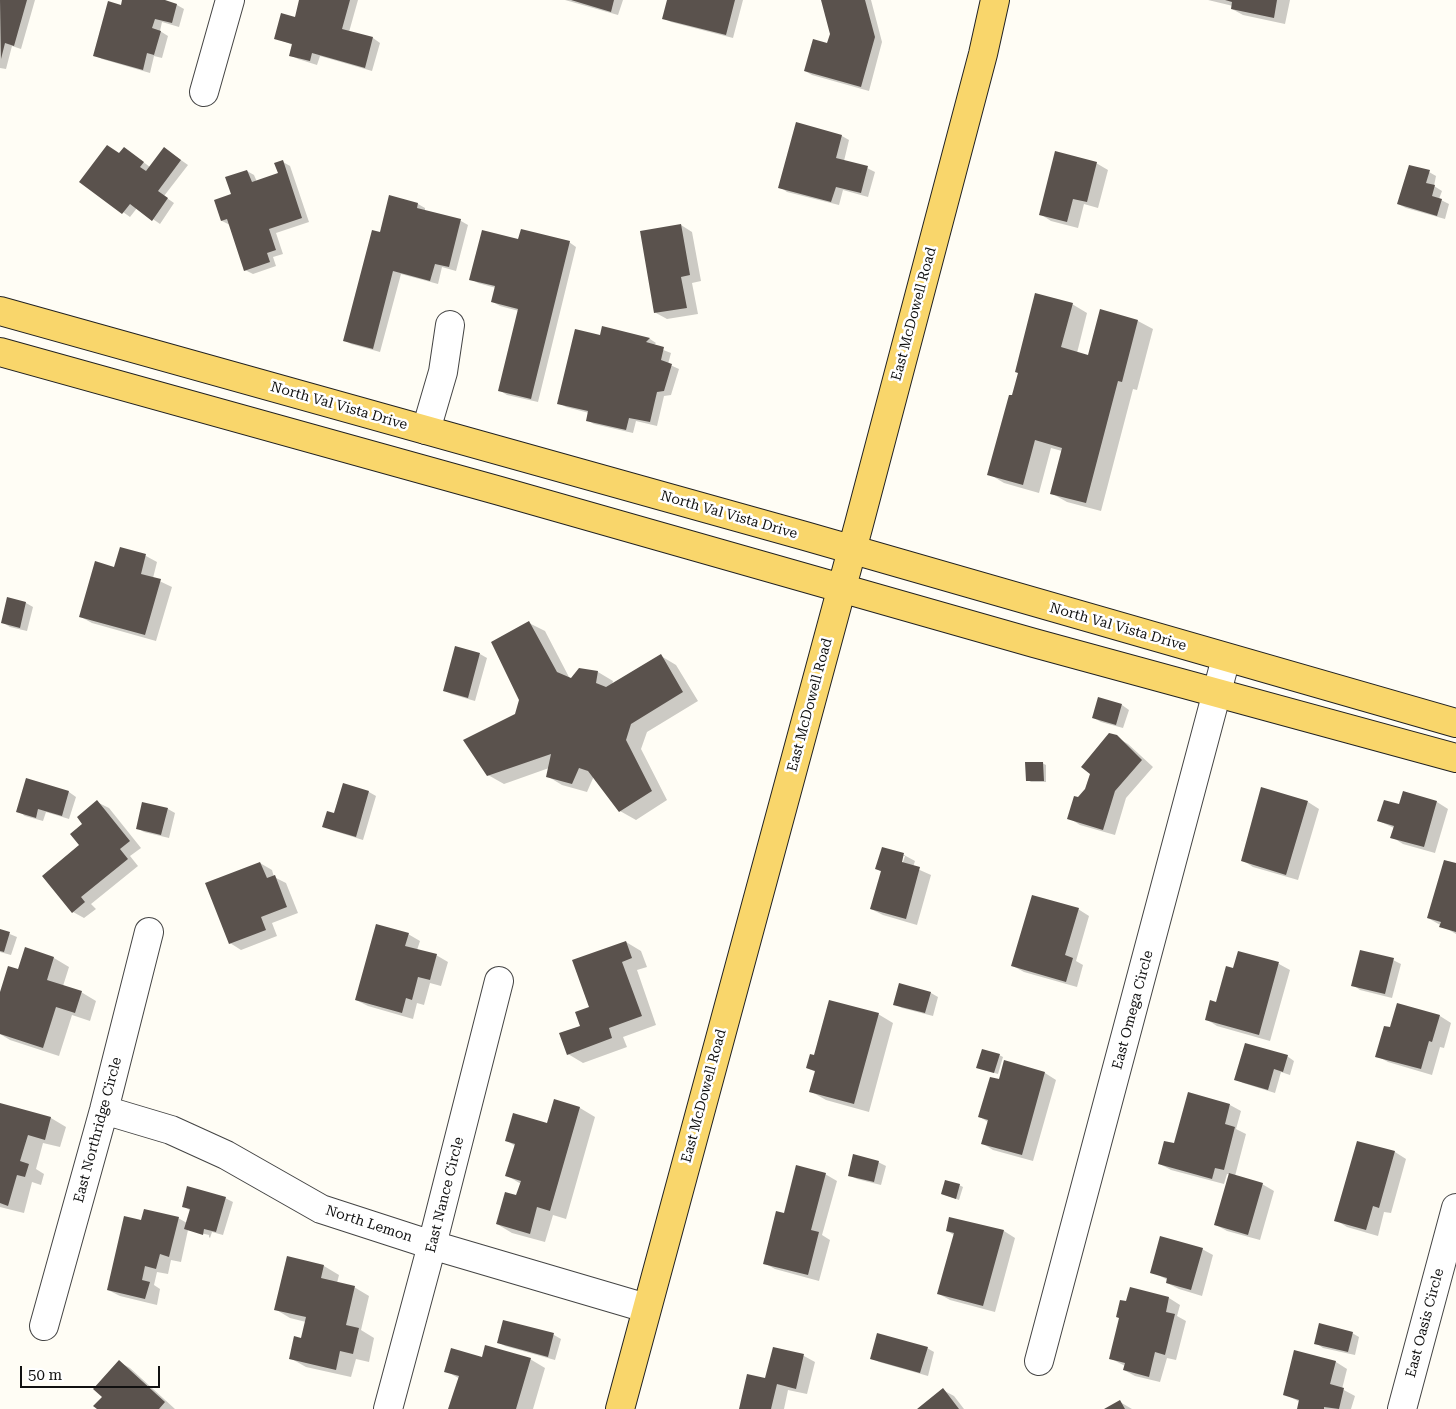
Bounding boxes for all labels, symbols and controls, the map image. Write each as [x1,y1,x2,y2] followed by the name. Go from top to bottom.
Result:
[888,245,940,383] street label: East McDowell Road
[269,378,409,434] street label: North Val Vista Drive
[659,487,799,543] street label: North Val Vista Drive
[1048,599,1188,655] street label: North Val Vista Drive
[784,636,836,774] street label: East McDowell Road
[1109,949,1157,1071] street label: East Omega Circle
[678,1027,730,1165] street label: East McDowell Road
[70,1055,126,1205] street label: East Northridge Circle
[422,1135,468,1255] street label: East Nance Circle
[323,1202,415,1246] street label: North Lemon
[1402,1267,1448,1379] street label: East Oasis Circle
[22,1356,162,1388] scale bar
[28,1366,62,1384] text: 50 m

